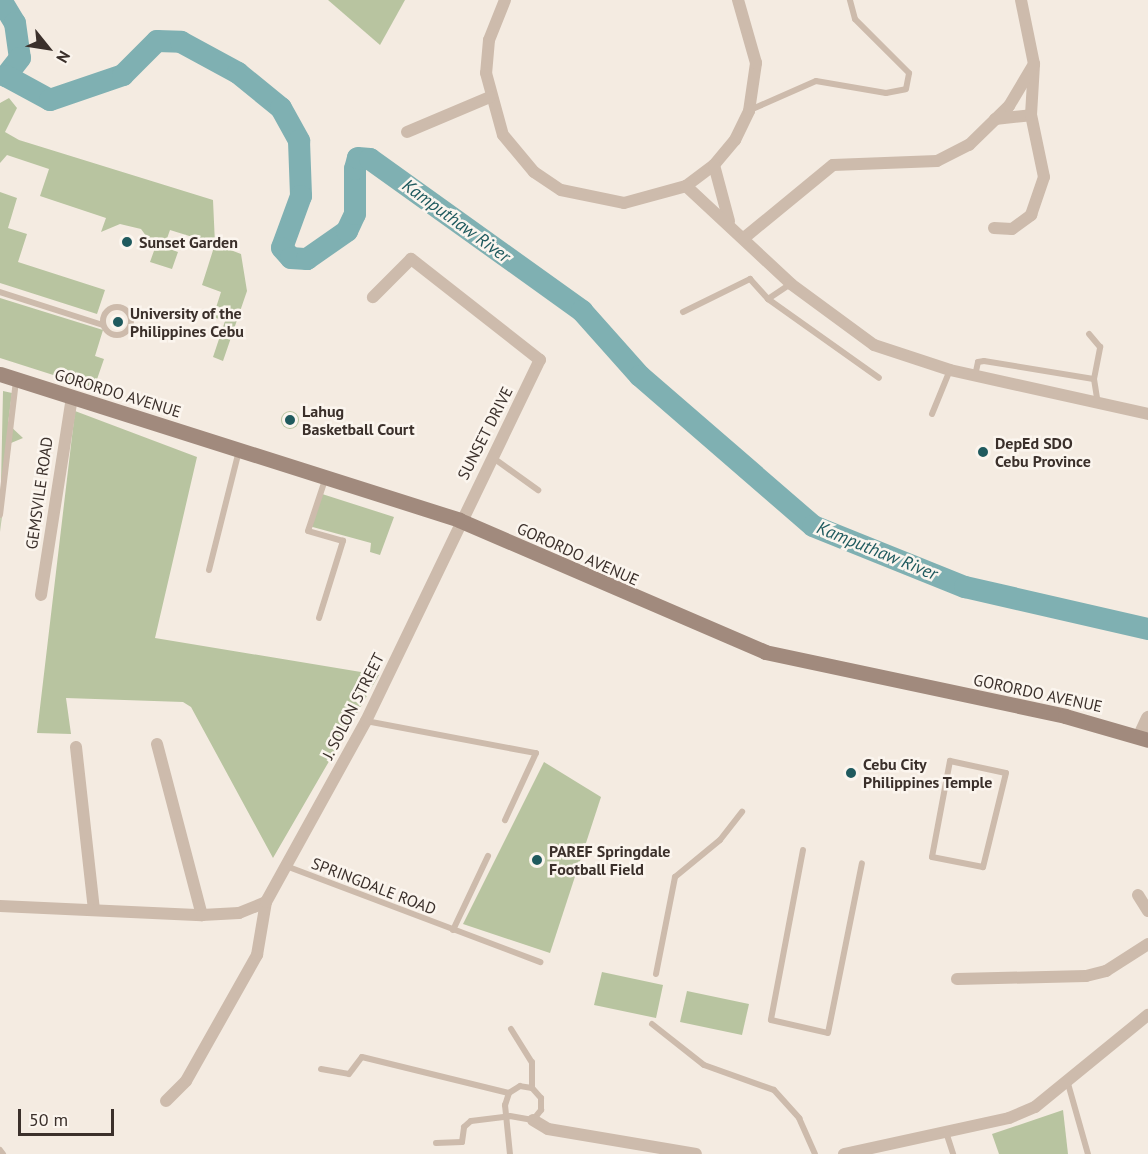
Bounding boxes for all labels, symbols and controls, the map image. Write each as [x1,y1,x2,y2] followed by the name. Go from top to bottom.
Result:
[18,18,78,78] north arrow
[52,47,75,67] text: N
[398,175,514,267] water label: Kamputhaw River
[139,232,238,252] place label: Sunset Garden
[120,235,134,249] marker: Sunset Garden
[130,303,244,341] place label: University of the Philippines Cebu
[111,315,125,329] marker: University of the Philippines Cebu
[52,365,184,421] street label: GORORDO AVENUE
[453,383,517,483] street label: SUNSET DRIVE
[302,401,415,439] place label: Lahug Basketball Court
[283,413,297,427] marker: Lahug Basketball Court
[995,433,1091,471] place label: DepEd SDO Cebu Province
[22,435,56,551] street label: GEMSVILE ROAD
[976,445,990,459] marker: DepEd SDO Cebu Province
[813,517,941,585] water label: Kamputhaw River
[514,518,642,590] street label: GORORDO AVENUE
[318,649,388,763] street label: J. SOLON STREET
[972,670,1104,716] street label: GORORDO AVENUE
[863,754,993,792] place label: Cebu City Philippines Temple
[844,766,858,780] marker: Cebu City Philippines Temple
[549,841,670,879] place label: PAREF Springdale Football Field
[309,853,439,919] street label: SPRINGDALE ROAD
[530,853,544,867] marker: PAREF Springdale Football Field
[21,1097,117,1135] scale bar
[29,1108,68,1131] text: 50 m

